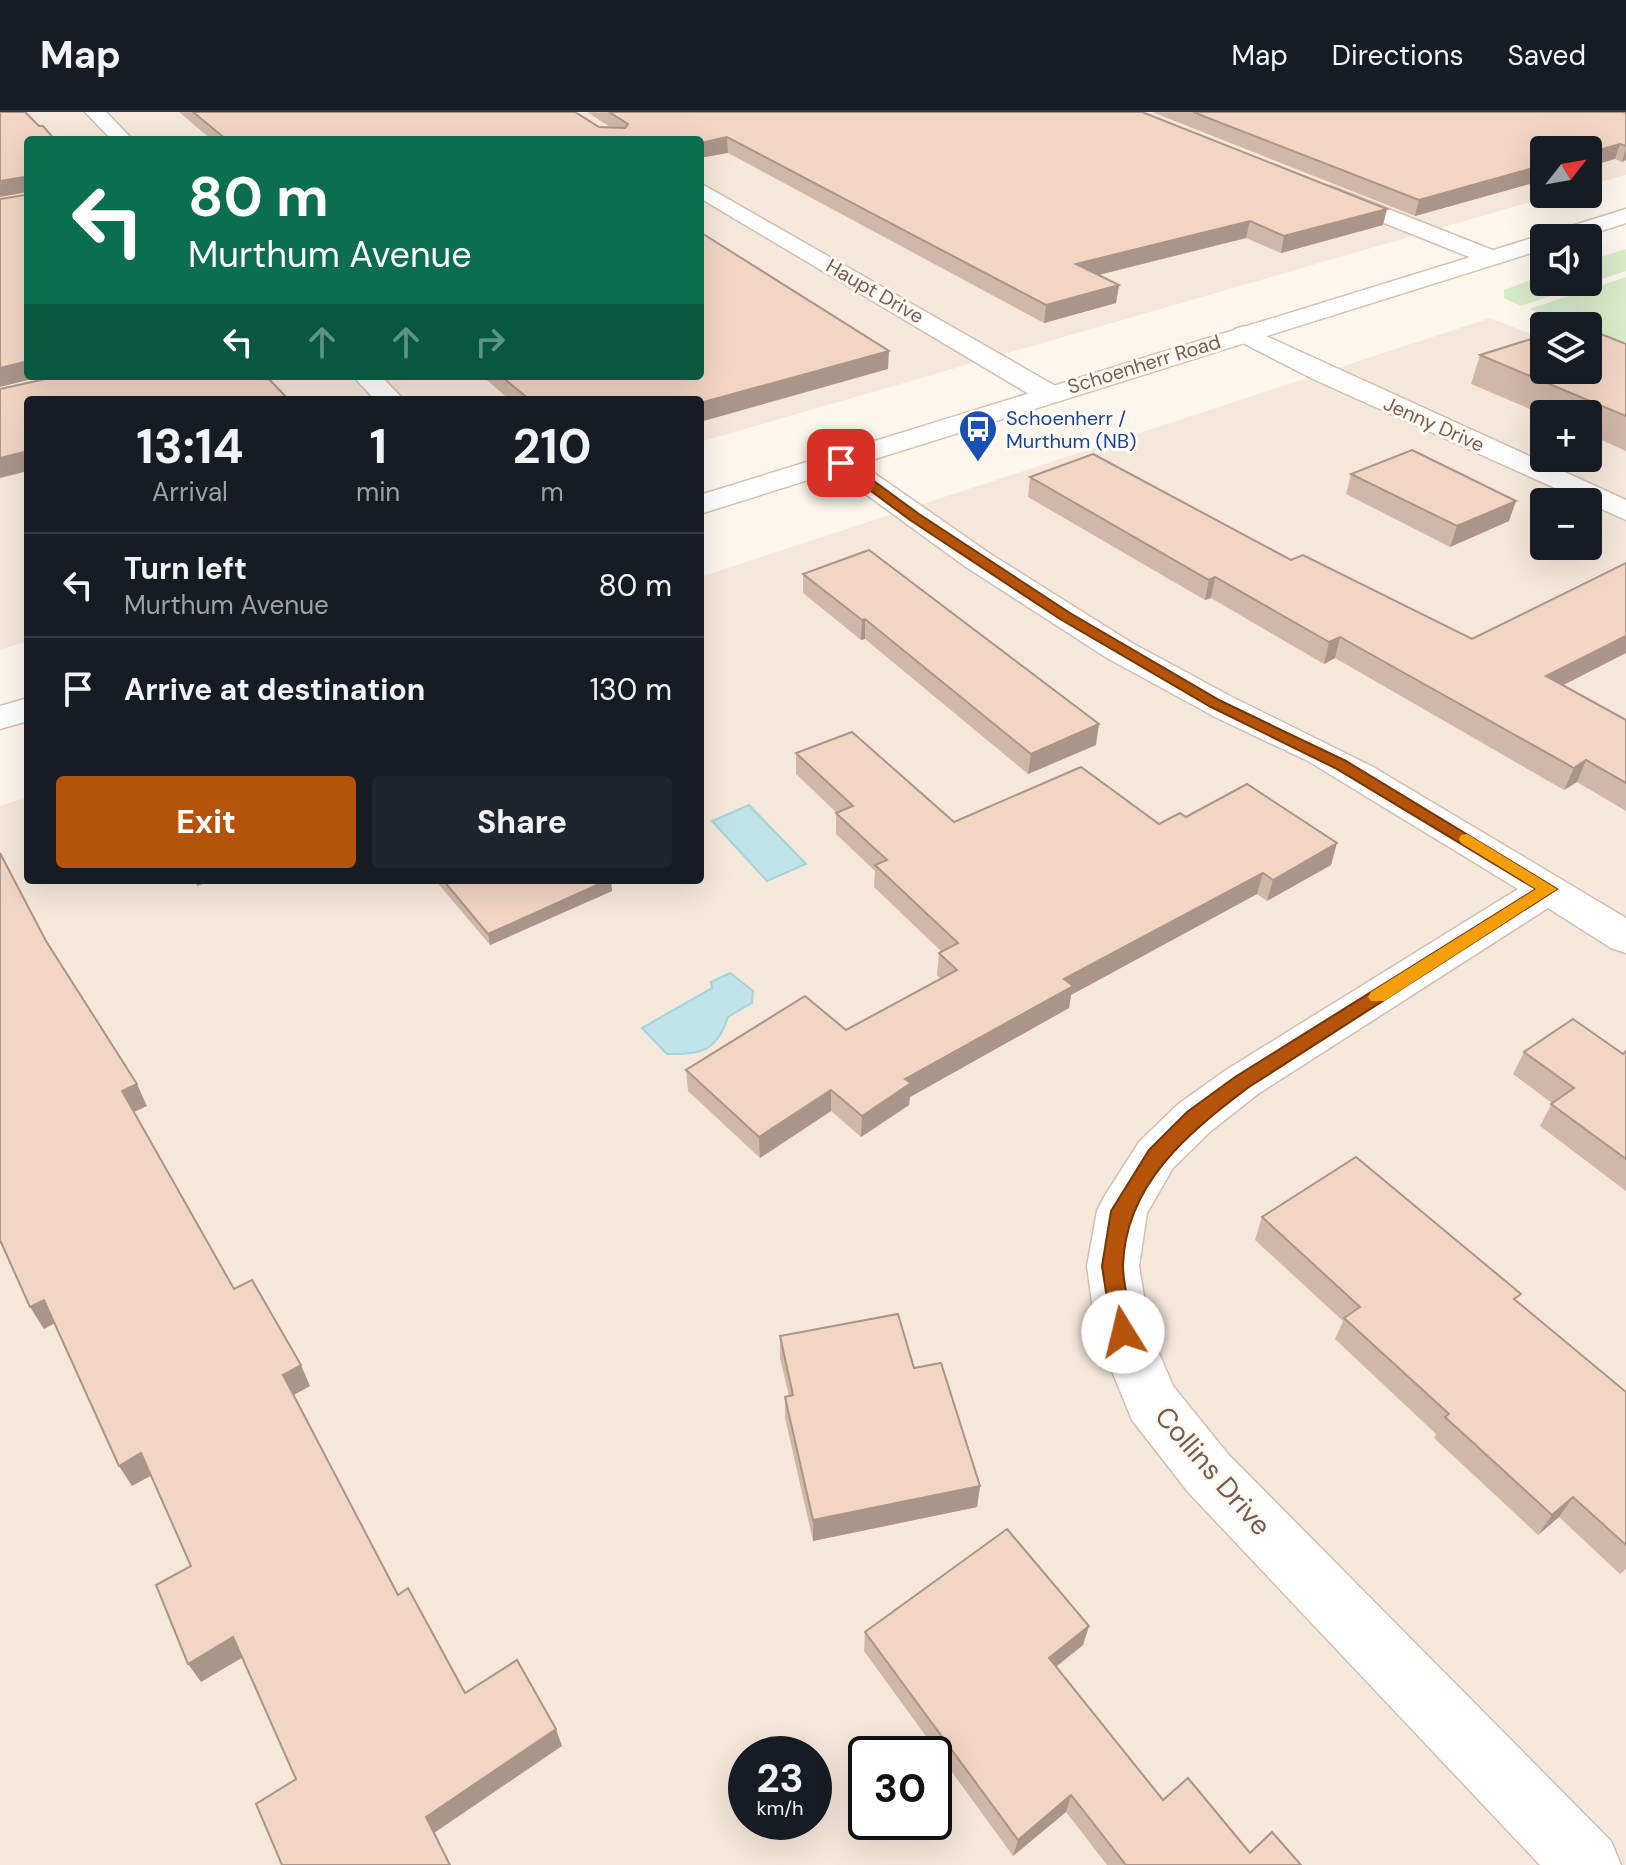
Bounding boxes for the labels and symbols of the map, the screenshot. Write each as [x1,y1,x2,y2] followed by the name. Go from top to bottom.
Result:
[1530,136,1602,208] north arrow
[821,253,929,329] street label: Haupt Drive
[1064,328,1224,400] street label: Schoenherr Road
[1379,390,1489,458] street label: Jenny Drive
[1006,405,1136,454] place label: Schoenherr / Murthum (NB)
[957,408,999,463] bus stop icon: Schoenherr / Murthum (NB)
[807,429,875,497] pin
[1081,1290,1165,1374] position arrow
[1147,1399,1279,1543] street label: Collins Drive
[848,1736,952,1840] speed limit sign: 30

